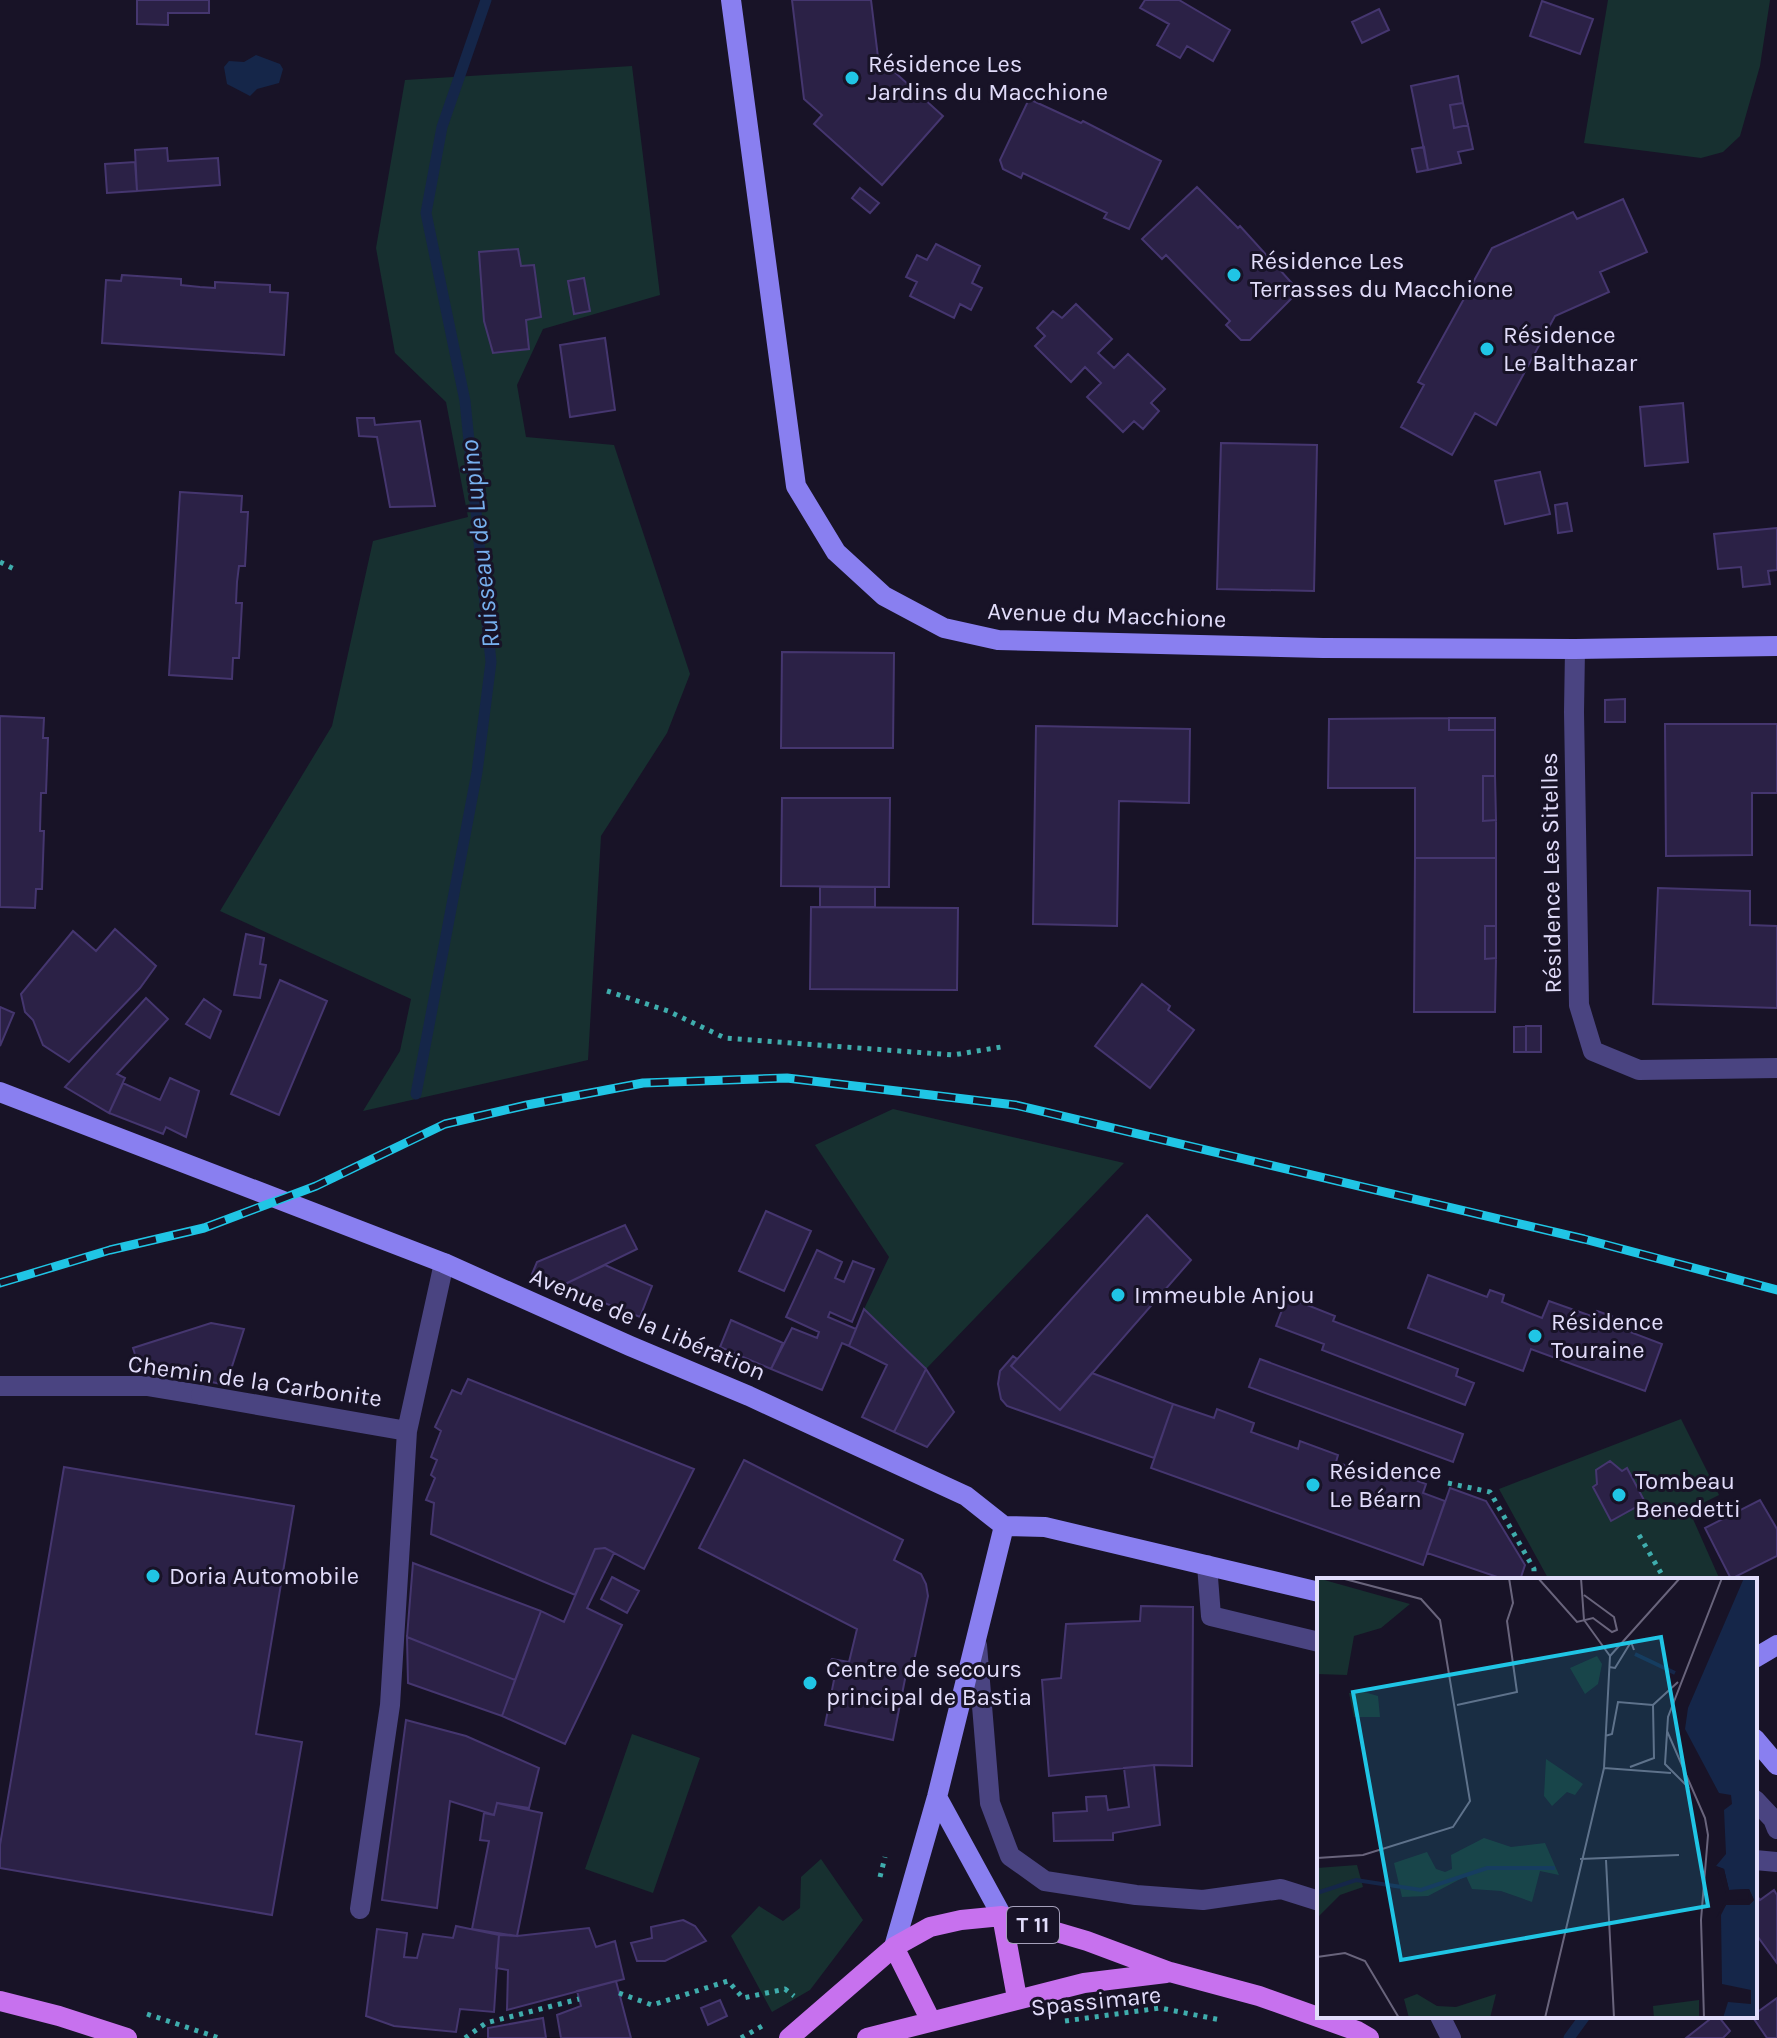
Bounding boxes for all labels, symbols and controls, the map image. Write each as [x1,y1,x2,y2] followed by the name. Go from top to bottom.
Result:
[868,50,1108,106] place label: Résidence Les Jardins du Macchione
[843,69,861,87] marker: Résidence Les Jardins du Macchione
[1250,247,1513,303] place label: Résidence Les Terrasses du Macchione
[1225,266,1243,284] marker: Résidence Les Terrasses du Macchione
[1503,321,1637,377] place label: Résidence Le Balthazar
[1478,340,1496,358] marker: Résidence Le Balthazar
[454,438,506,650] water label: Ruisseau de Lupino
[987,597,1227,633] street label: Avenue du Macchione
[1535,752,1567,994] street label: Résidence Les Sitelles
[526,1262,770,1386] street label: Avenue de la Libération
[1134,1281,1315,1309] place label: Immeuble Anjou
[1109,1286,1127,1304] marker: Immeuble Anjou
[1551,1308,1664,1364] place label: Résidence Touraine
[1526,1327,1544,1345] marker: Résidence Touraine
[126,1349,384,1413] street label: Chemin de la Carbonite
[1329,1457,1442,1513] place label: Résidence Le Béarn
[1635,1467,1741,1523] place label: Tombeau Benedetti
[1304,1476,1322,1494] marker: Résidence Le Béarn
[1610,1486,1628,1504] marker: Tombeau Benedetti
[169,1562,359,1590] place label: Doria Automobile
[144,1567,162,1585] marker: Doria Automobile
[1317,1578,1757,2018] inset map
[826,1655,1032,1711] place label: Centre de secours principal de Bastia
[801,1674,819,1692] marker: Centre de secours principal de Bastia
[1007,1907,1059,1943] road number: T 11
[1029,1980,1163,2022] street label: Spassimare

